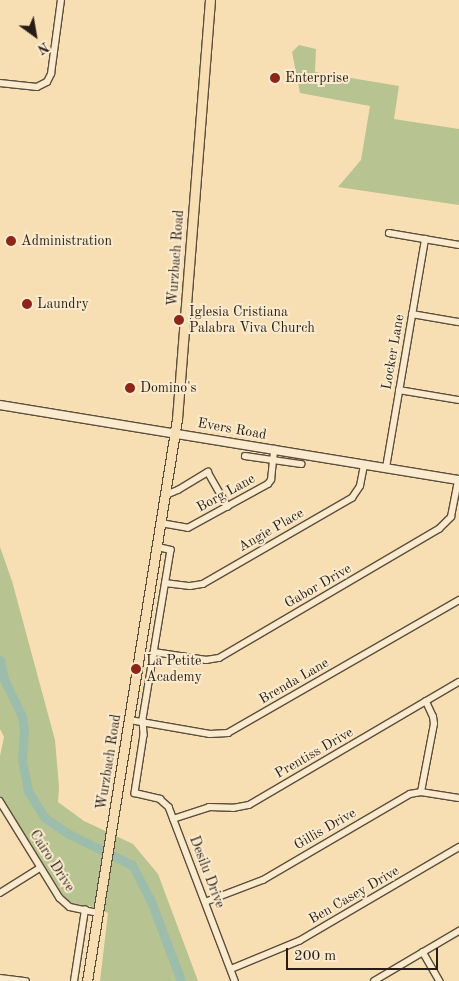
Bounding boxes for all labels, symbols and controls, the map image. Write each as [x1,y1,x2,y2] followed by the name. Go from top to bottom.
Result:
[10,10,60,60] north arrow
[35,39,51,56] text: N
[285,70,349,86] place label: Enterprise
[269,72,281,84] marker: Enterprise
[164,209,188,307] street label: Wurzbach Road
[21,233,112,249] place label: Administration
[5,235,17,247] marker: Administration
[37,296,89,312] place label: Laundry
[21,298,33,310] marker: Laundry
[189,304,315,336] place label: Iglesia Cristiana Palabra Viva Church
[378,313,408,391] street label: Locker Lane
[173,314,185,326] marker: Iglesia Cristiana Palabra Viva Church
[140,380,197,396] place label: Domino's
[124,382,136,394] marker: Domino's
[196,415,268,443] street label: Evers Road
[194,470,258,516] street label: Borg Lane
[235,505,307,555] street label: Angie Place
[282,560,354,612] street label: Gabor Drive
[146,653,202,686] place label: La Petite Academy
[256,654,332,708] street label: Brenda Lane
[130,663,142,675] marker: La Petite Academy
[93,713,125,811] street label: Wurzbach Road
[272,724,356,782] street label: Prentiss Drive
[291,805,359,853] street label: Gillis Drive
[26,827,78,895] street label: Cairo Drive
[186,834,228,910] street label: Desilu Drive
[306,862,402,928] street label: Ben Casey Drive
[289,938,442,970] scale bar
[294,949,336,964] text: 200 m

